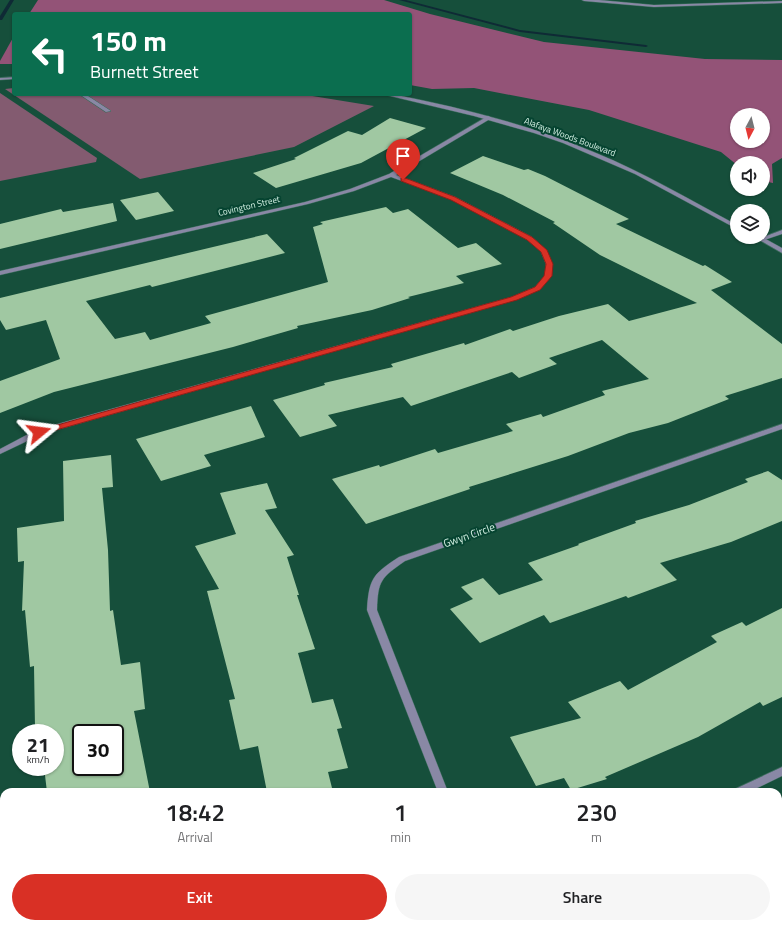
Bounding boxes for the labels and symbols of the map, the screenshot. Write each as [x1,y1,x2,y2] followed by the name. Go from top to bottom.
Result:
[730,108,770,148] north arrow
[523,114,618,159] street label: Alafaya Woods Boulevard
[386,139,420,180] pin
[217,192,282,219] street label: Covington Street
[18,411,60,453] position arrow
[441,519,497,551] street label: Gwyn Circle
[72,724,124,776] speed limit sign: 30

